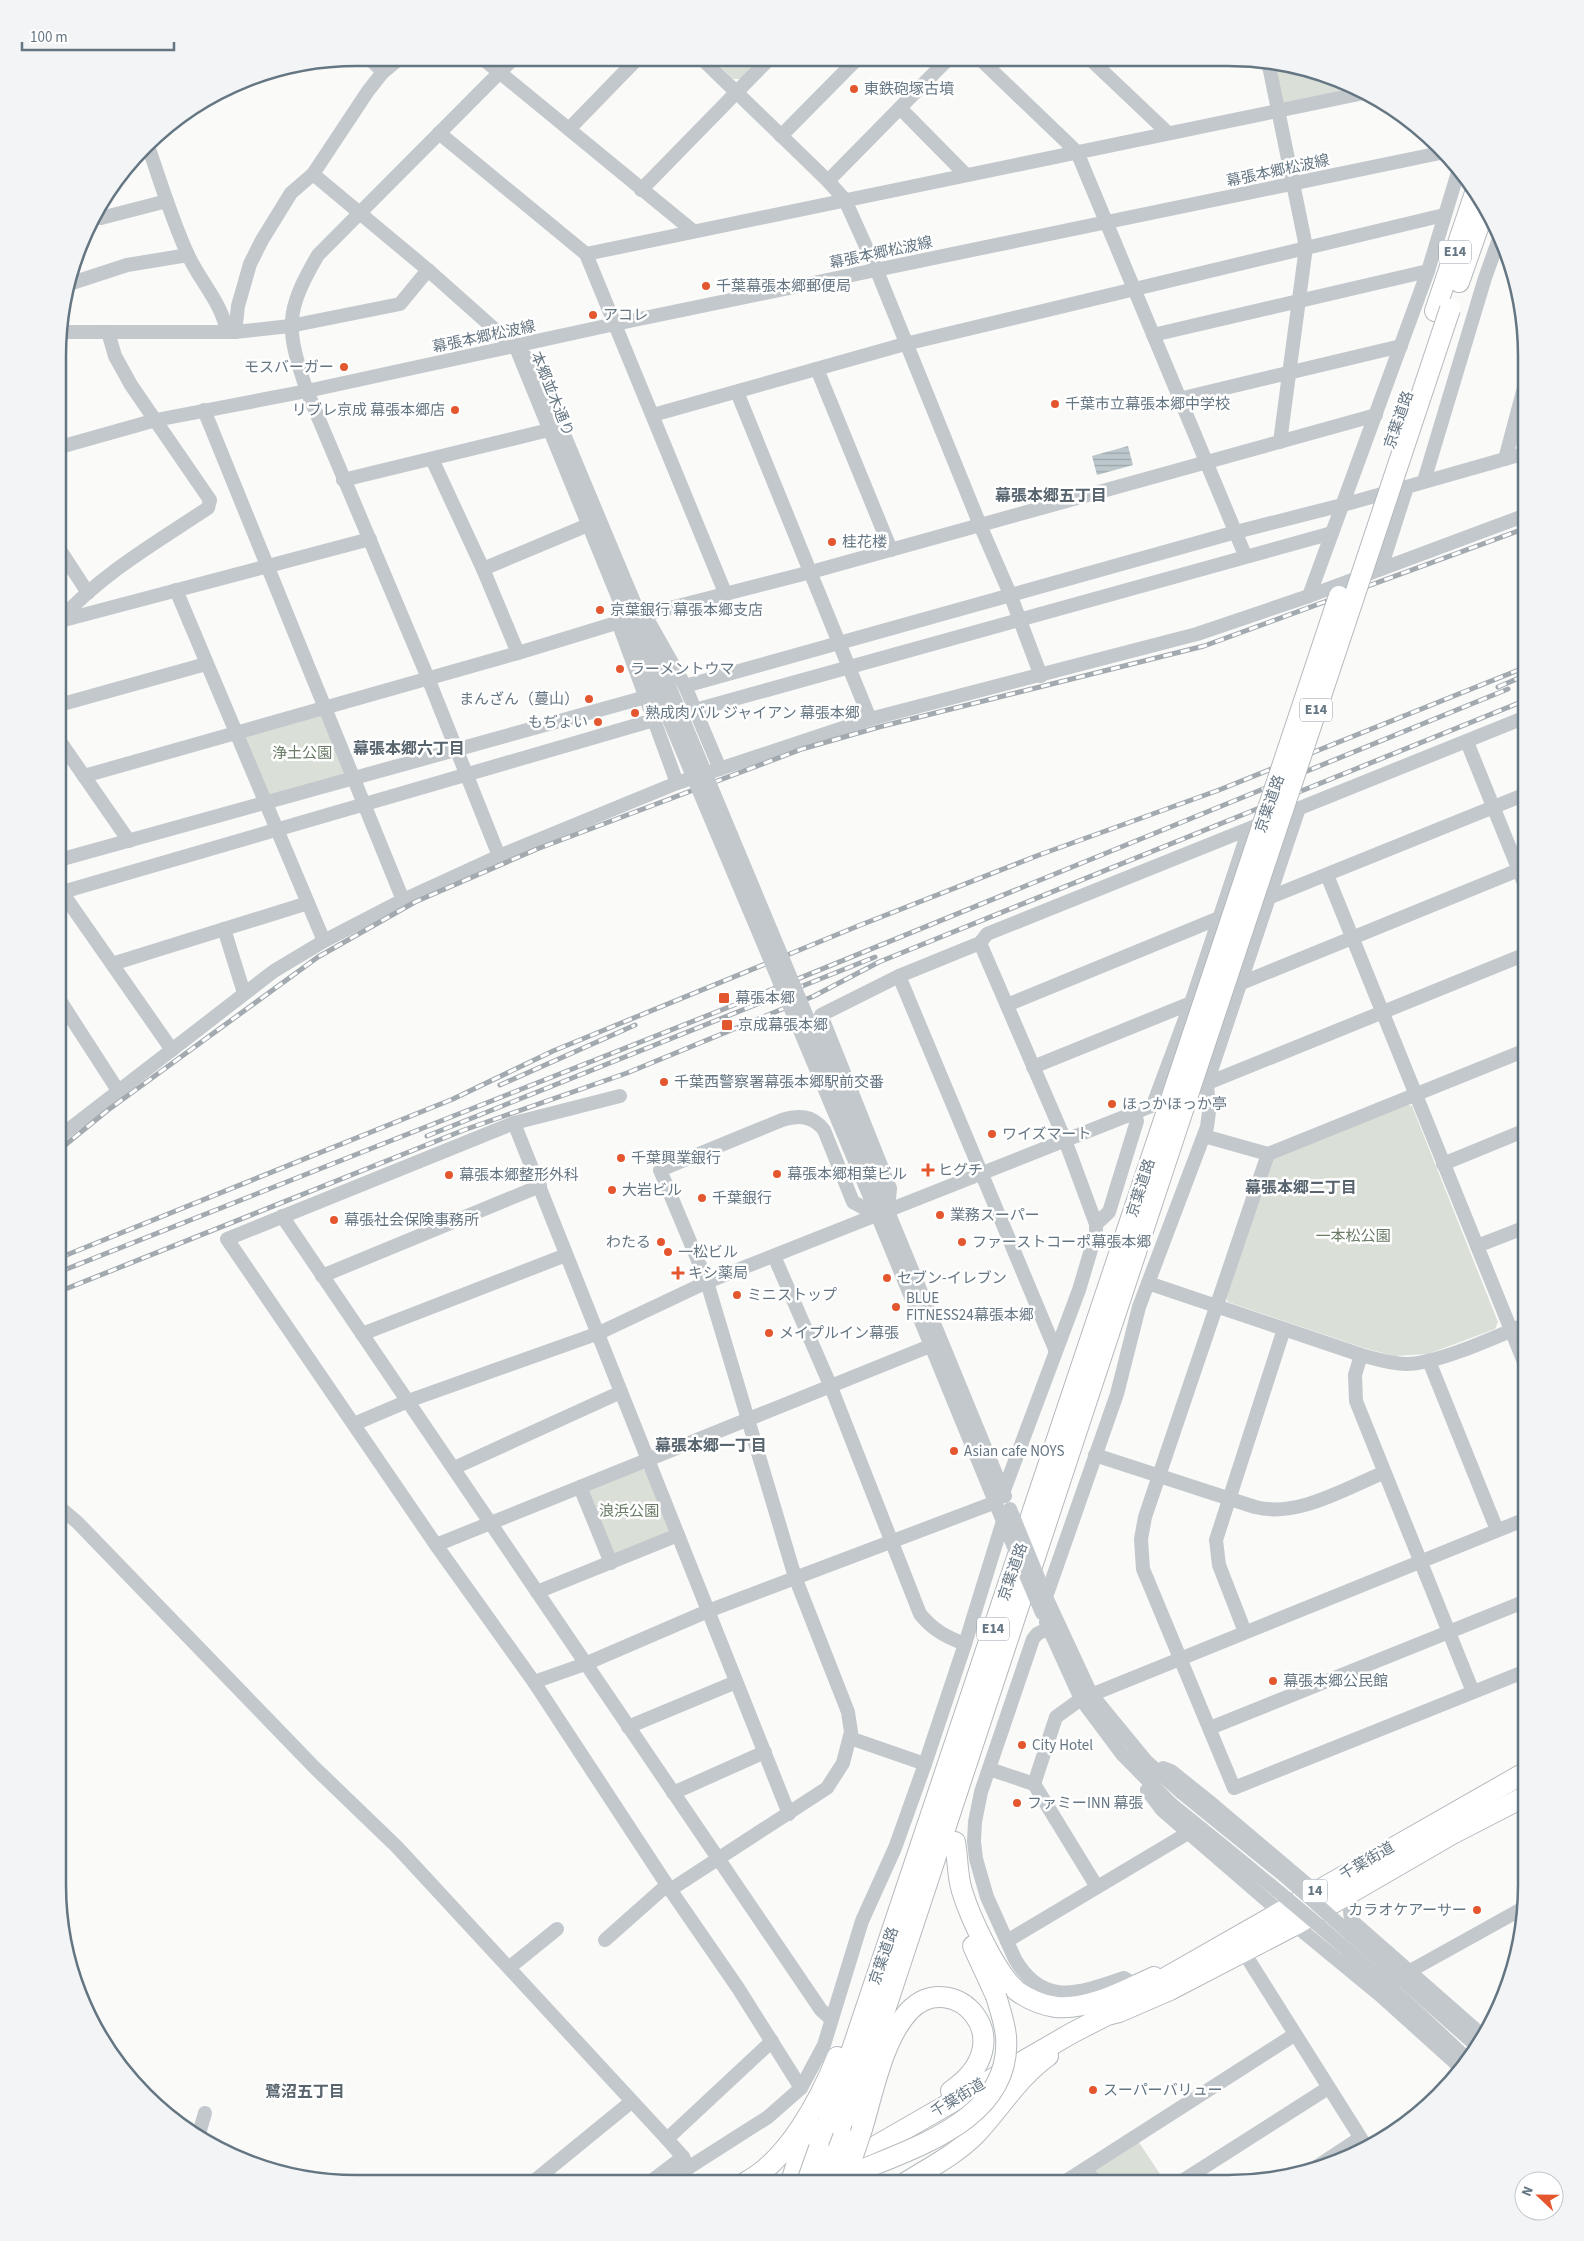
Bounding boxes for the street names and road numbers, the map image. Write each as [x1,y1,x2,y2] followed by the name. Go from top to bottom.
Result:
[1224,150,1332,192] street label: 幕張本郷松波線
[827,232,935,274] street label: 幕張本郷松波線
[1439,240,1471,264] road number: E14
[430,316,538,358] street label: 幕張本郷松波線
[525,348,579,440] street label: 本郷並木通り
[1379,388,1419,452] street label: 京葉道路
[1300,698,1332,722] road number: E14
[1250,772,1290,836] street label: 京葉道路
[1122,1156,1160,1220] street label: 京葉道路
[993,1540,1033,1604] street label: 京葉道路
[977,1618,1009,1640] road number: E14
[1336,1837,1398,1885] street label: 千葉街道
[1302,1880,1328,1902] road number: 14
[864,1924,904,1988] street label: 京葉道路
[927,2074,989,2122] street label: 千葉街道

